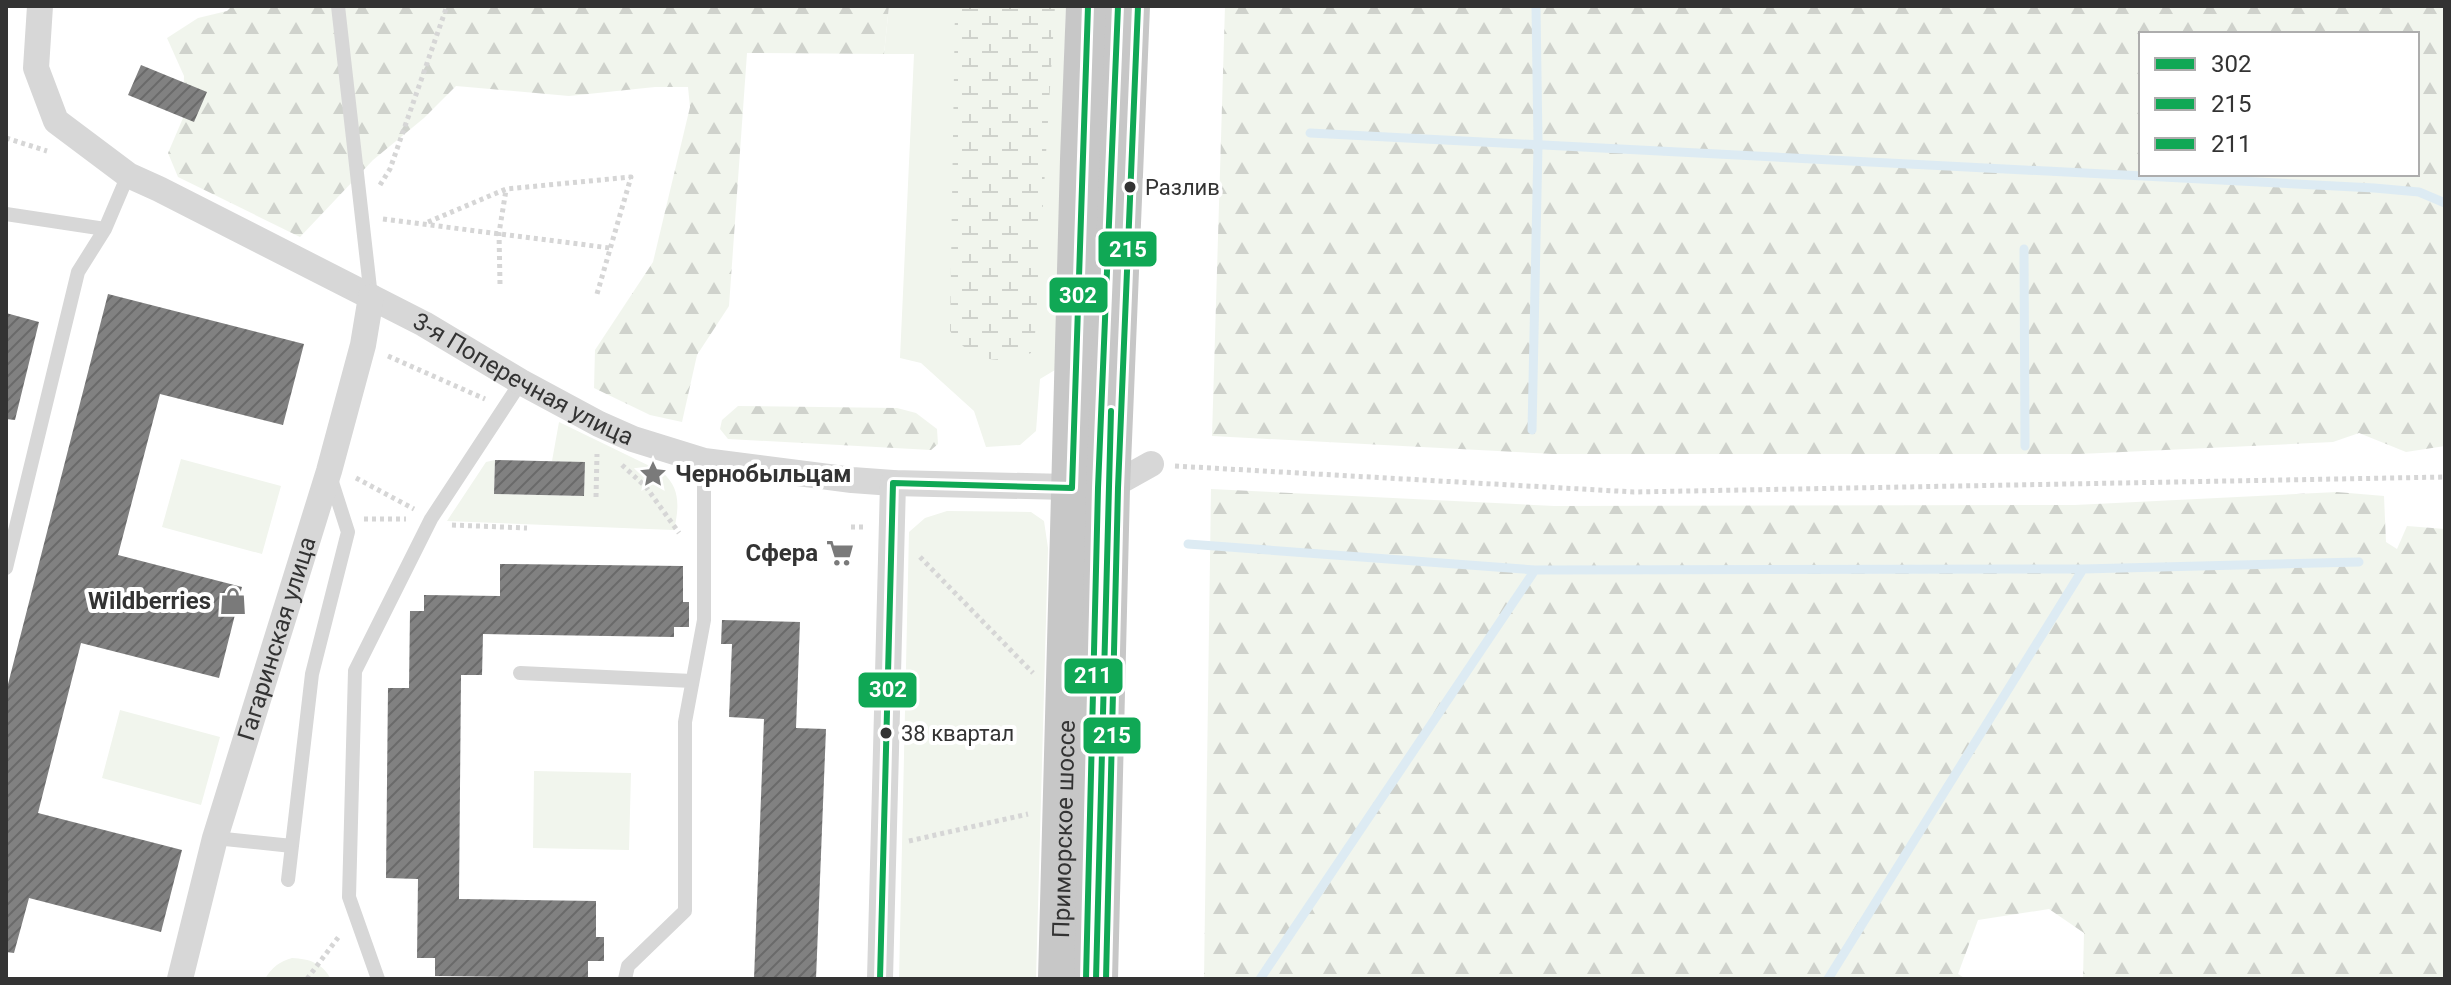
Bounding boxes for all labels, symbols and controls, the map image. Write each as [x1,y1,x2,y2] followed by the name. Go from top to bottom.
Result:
[2139,32,2419,176] legend
[2211,50,2251,78] text: 302
[2211,90,2251,118] text: 215
[2211,130,2251,158] text: 211
[1145,175,1220,200] place label: Разлив
[1122,179,1138,195] marker: Разлив
[1097,230,1158,268] line badge: 215
[1109,237,1147,262] text: 215
[1048,276,1109,314] line badge: 302
[1059,283,1097,308] text: 302
[409,307,638,451] street label: 3-я Поперечная улица
[638,459,668,489] place icon: Чернобыльцам
[675,460,852,488] place label: Чернобыльцам
[232,533,322,744] street label: Гагаринская улица
[825,538,855,568] supermarket icon: Сфера
[745,539,818,567] place label: Сфера
[218,586,248,616] shop icon: Wildberries
[88,587,211,615] place label: Wildberries
[1063,657,1124,695] line badge: 211
[1074,663,1112,688] text: 211
[857,671,918,709] line badge: 302
[869,677,907,702] text: 302
[1082,716,1142,755] line badge: 215
[1047,720,1081,938] street label: Приморское шоссе
[901,721,1014,746] place label: 38 квартал
[1093,723,1131,748] text: 215
[878,725,894,741] marker: 38 квартал

